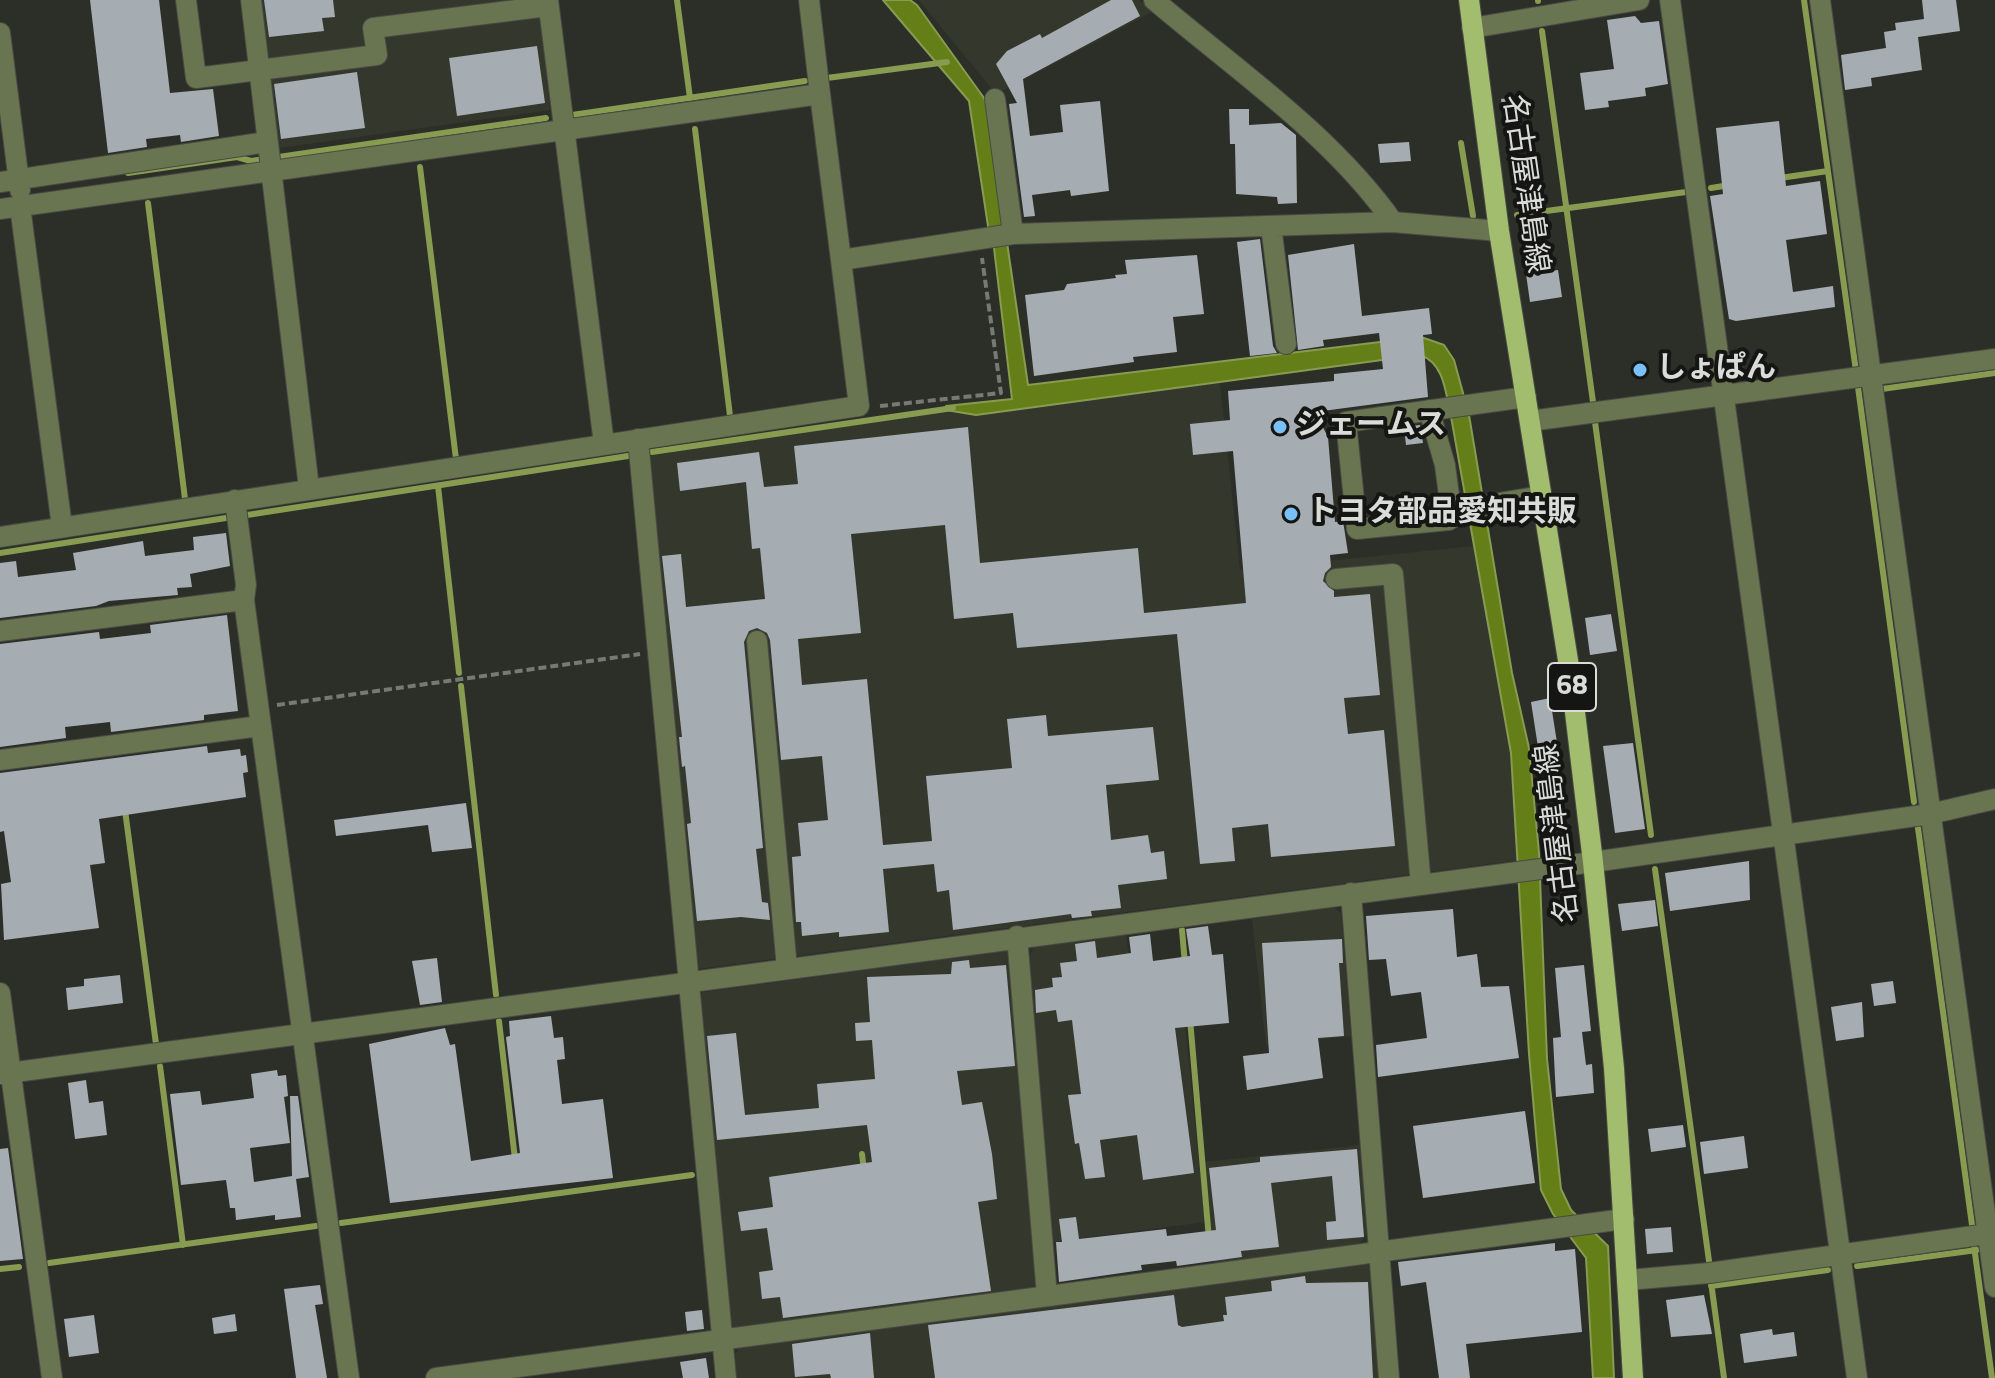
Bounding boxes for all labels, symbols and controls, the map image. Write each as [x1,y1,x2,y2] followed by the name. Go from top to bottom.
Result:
[1494,92,1554,276] street label: 名古屋津島線
[1656,352,1776,388] place label: しょぱん
[1631,361,1649,379] marker: しょぱん
[1296,409,1446,445] place label: ジェームス
[1271,418,1289,436] marker: ジェームス
[1307,496,1577,532] place label: トヨタ部品愛知共販
[1282,505,1300,523] marker: トヨタ部品愛知共販
[1548,663,1596,711] road number: 68
[1530,741,1588,925] street label: 名古屋津島線

